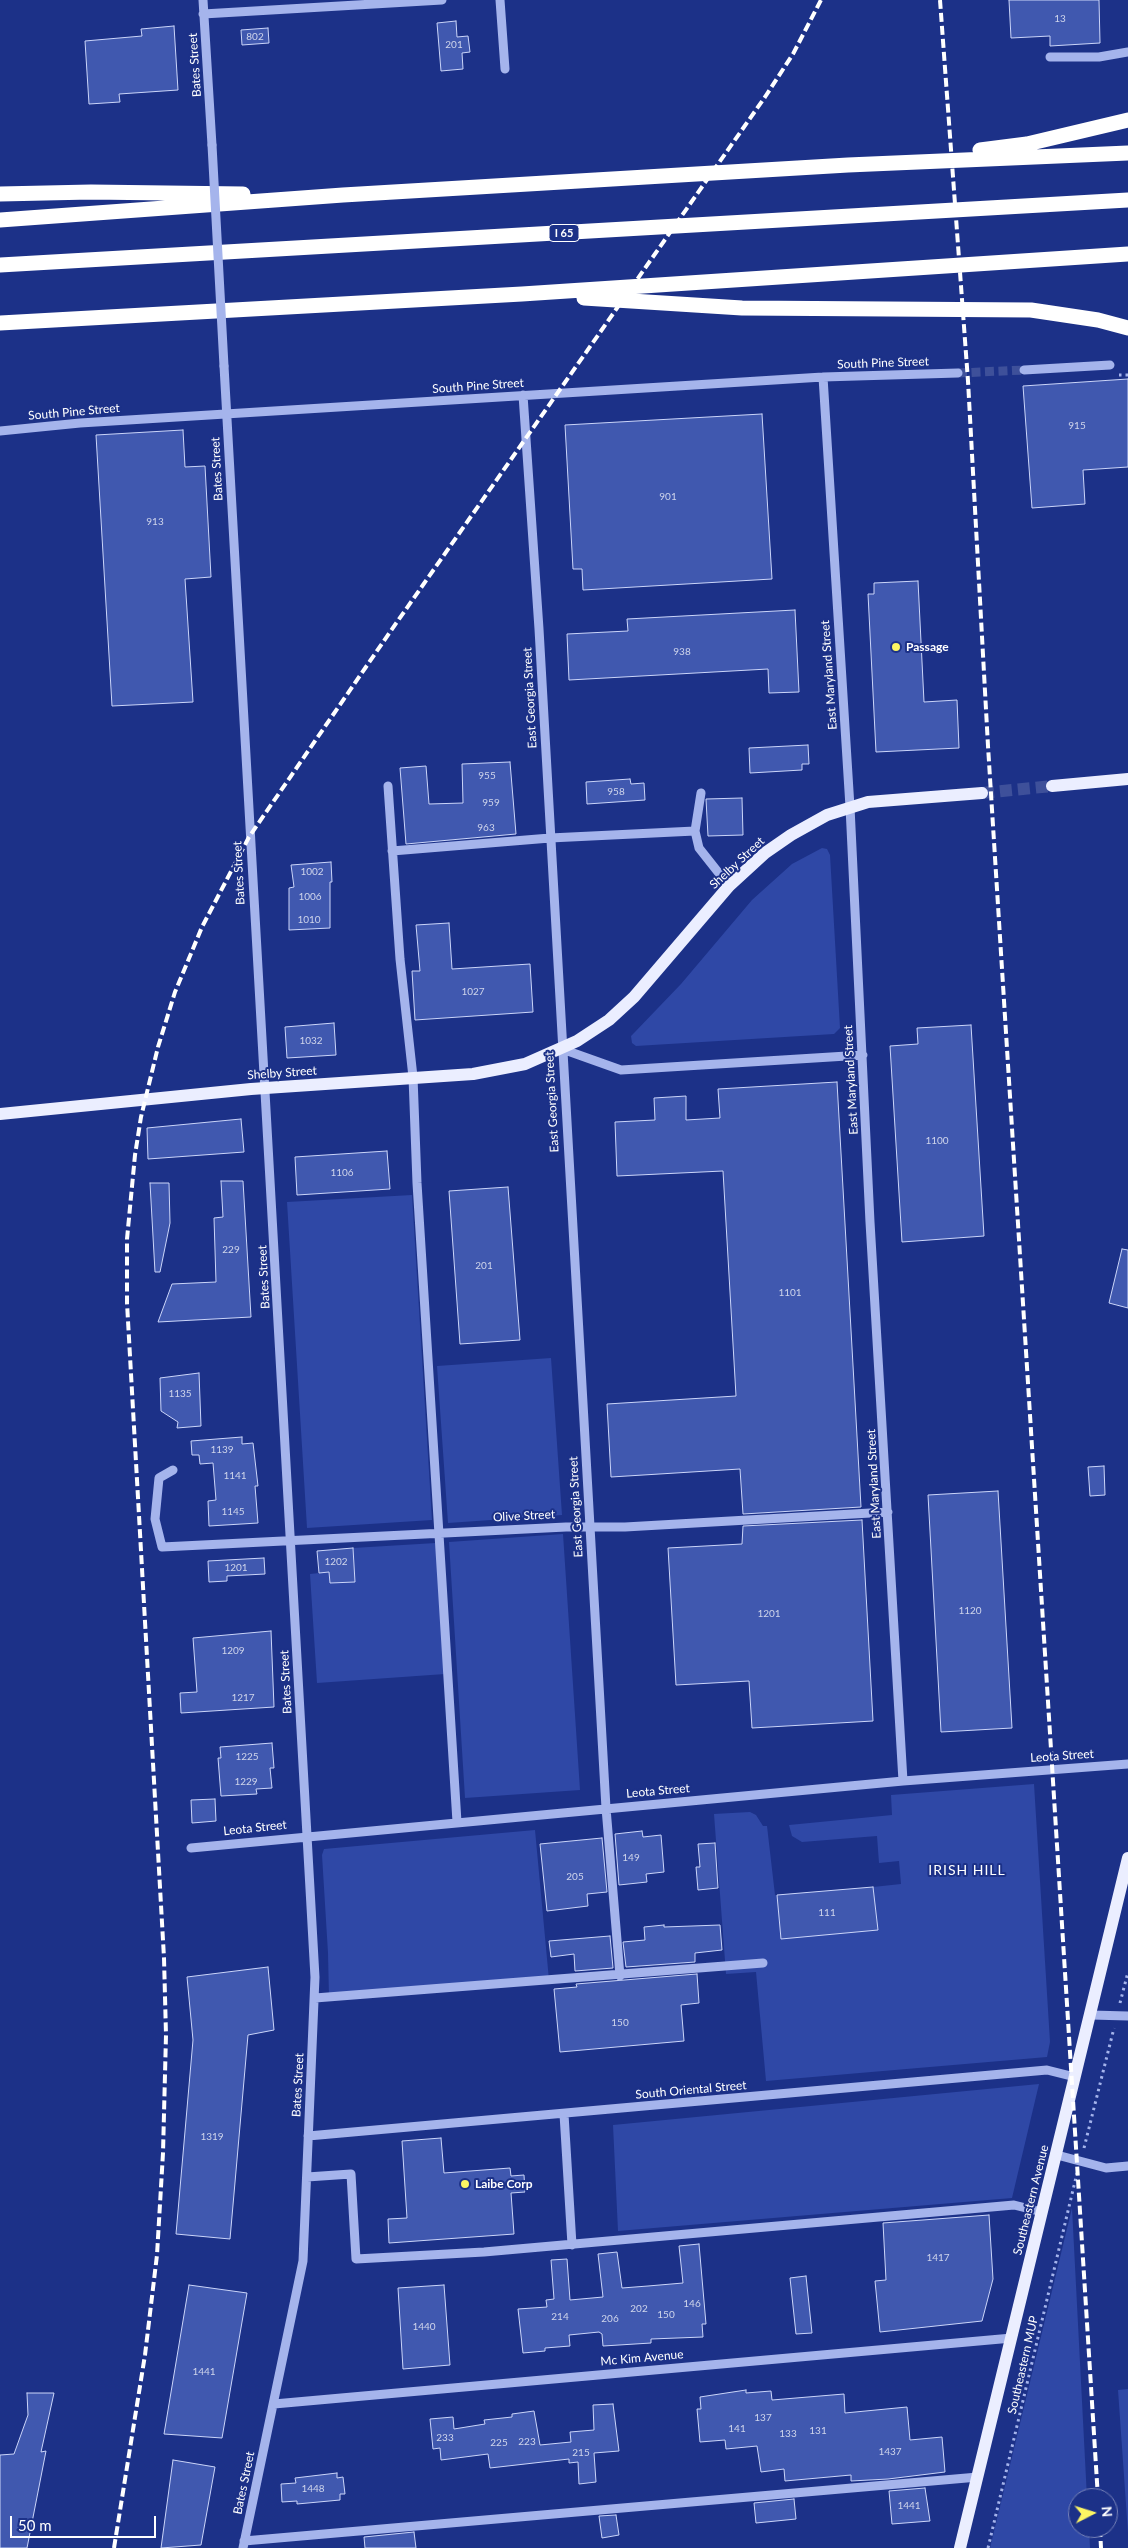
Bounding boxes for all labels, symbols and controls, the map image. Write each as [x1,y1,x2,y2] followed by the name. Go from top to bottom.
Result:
[1054,13,1066,25] house number: 13
[246,31,264,43] house number: 802
[186,33,204,97] street label: Bates Street
[445,39,463,51] house number: 201
[549,224,579,242] road number: I 65
[837,354,929,372] street label: South Pine Street
[432,376,524,396] street label: South Pine Street
[28,401,120,423] street label: South Pine Street
[1068,420,1086,432] house number: 915
[208,437,226,501] street label: Bates Street
[659,491,677,503] house number: 901
[146,516,164,528] house number: 913
[818,620,840,730] street label: East Maryland Street
[906,640,949,654] place label: Passage
[890,641,902,653] marker: Passage
[673,646,691,658] house number: 938
[520,647,540,749] street label: East Georgia Street
[478,770,496,782] house number: 955
[607,786,625,798] house number: 958
[482,797,500,809] house number: 959
[477,822,495,834] house number: 963
[707,834,767,892] street label: Shelby Street
[230,841,248,905] street label: Bates Street
[300,866,324,878] house number: 1002
[298,891,322,903] house number: 1006
[297,914,321,926] house number: 1010
[461,986,485,998] house number: 1027
[841,1025,861,1135] street label: East Maryland Street
[299,1035,323,1047] house number: 1032
[542,1051,562,1153] street label: East Georgia Street
[247,1063,317,1083] street label: Shelby Street
[925,1135,949,1147] house number: 1100
[330,1167,354,1179] house number: 1106
[222,1244,240,1256] house number: 229
[255,1245,273,1309] street label: Bates Street
[475,1260,493,1272] house number: 201
[778,1287,802,1299] house number: 1101
[168,1388,192,1400] house number: 1135
[864,1429,884,1539] street label: East Maryland Street
[210,1444,234,1456] house number: 1139
[566,1456,586,1558] street label: East Georgia Street
[223,1470,247,1482] house number: 1141
[221,1506,245,1518] house number: 1145
[493,1507,555,1525] street label: Olive Street
[324,1556,348,1568] house number: 1202
[224,1562,248,1574] house number: 1201
[958,1605,982,1617] house number: 1120
[757,1608,781,1620] house number: 1201
[221,1645,245,1657] house number: 1209
[277,1650,295,1714] street label: Bates Street
[231,1692,255,1704] house number: 1217
[1030,1747,1094,1765] street label: Leota Street
[235,1751,259,1763] house number: 1225
[234,1776,258,1788] house number: 1229
[626,1781,690,1801] street label: Leota Street
[223,1818,287,1838] street label: Leota Street
[622,1852,640,1864] house number: 149
[927,1862,1007,1878] district label: IRISH HILL
[566,1871,584,1883] house number: 205
[818,1907,836,1919] house number: 111
[611,2017,629,2029] house number: 150
[289,2053,307,2117] street label: Bates Street
[635,2078,747,2102] street label: South Oriental Street
[200,2131,224,2143] house number: 1319
[1010,2143,1052,2257] street label: Southeastern Avenue
[475,2177,533,2191] place label: Laibe Corp
[459,2178,471,2190] marker: Laibe Corp
[926,2252,950,2264] house number: 1417
[683,2298,701,2310] house number: 146
[630,2303,648,2315] house number: 202
[657,2309,675,2321] house number: 150
[551,2311,569,2323] house number: 214
[601,2313,619,2325] house number: 206
[1005,2314,1041,2416] street label: Southeastern MUP
[412,2321,436,2333] house number: 1440
[600,2347,684,2369] street label: Mc Kim Avenue
[192,2366,216,2378] house number: 1441
[754,2412,772,2424] house number: 137
[728,2423,746,2435] house number: 141
[809,2425,827,2437] house number: 131
[779,2428,797,2440] house number: 133
[436,2432,454,2444] house number: 233
[518,2436,536,2448] house number: 223
[490,2437,508,2449] house number: 225
[878,2446,902,2458] house number: 1437
[572,2447,590,2459] house number: 215
[230,2450,258,2516] street label: Bates Street
[301,2483,325,2495] house number: 1448
[1068,2488,1118,2538] north arrow
[897,2500,921,2512] house number: 1441
[12,2506,159,2538] scale bar
[1099,2506,1116,2518] text: N
[18,2516,52,2534] text: 50 m

